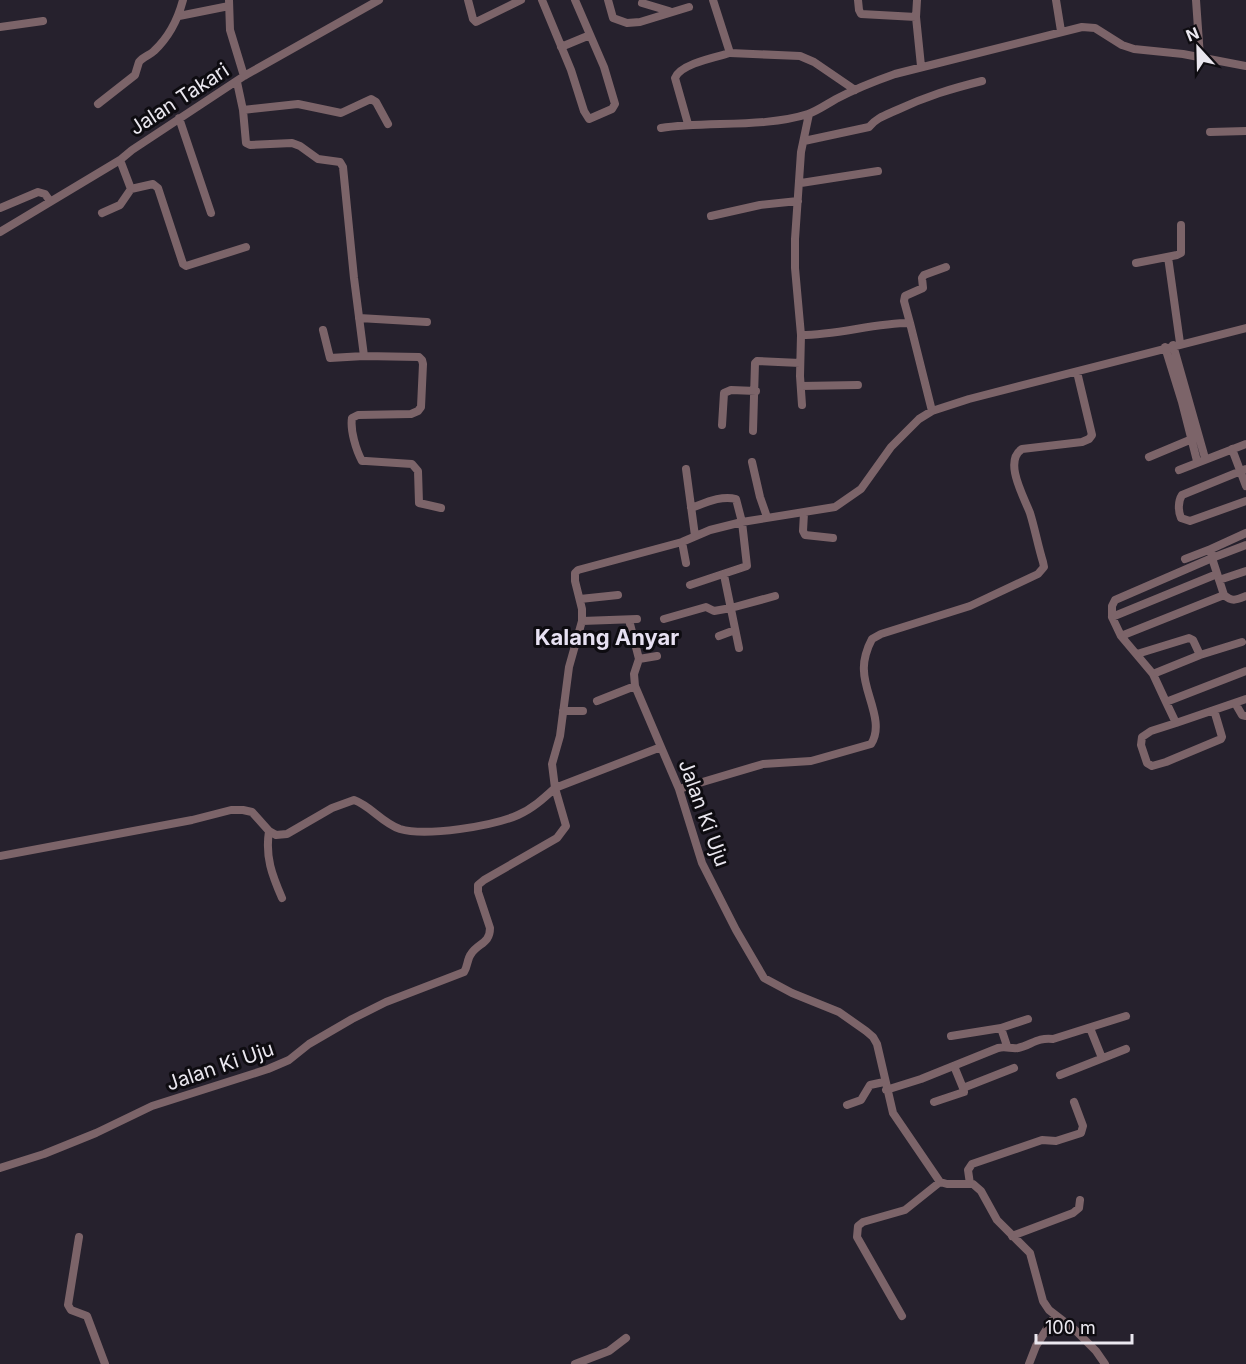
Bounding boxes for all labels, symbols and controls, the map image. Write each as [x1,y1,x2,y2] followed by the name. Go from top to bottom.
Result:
[1168,18,1228,78] north arrow
[1183,23,1202,46] text: N
[125,58,233,140] street label: Jalan Takari
[535,624,679,650] district label: Kalang Anyar
[674,756,734,870] street label: Jalan Ki Uju
[163,1036,277,1096] street label: Jalan Ki Uju
[1036,1307,1132,1345] scale bar
[1045,1317,1096,1338] text: 100 m

